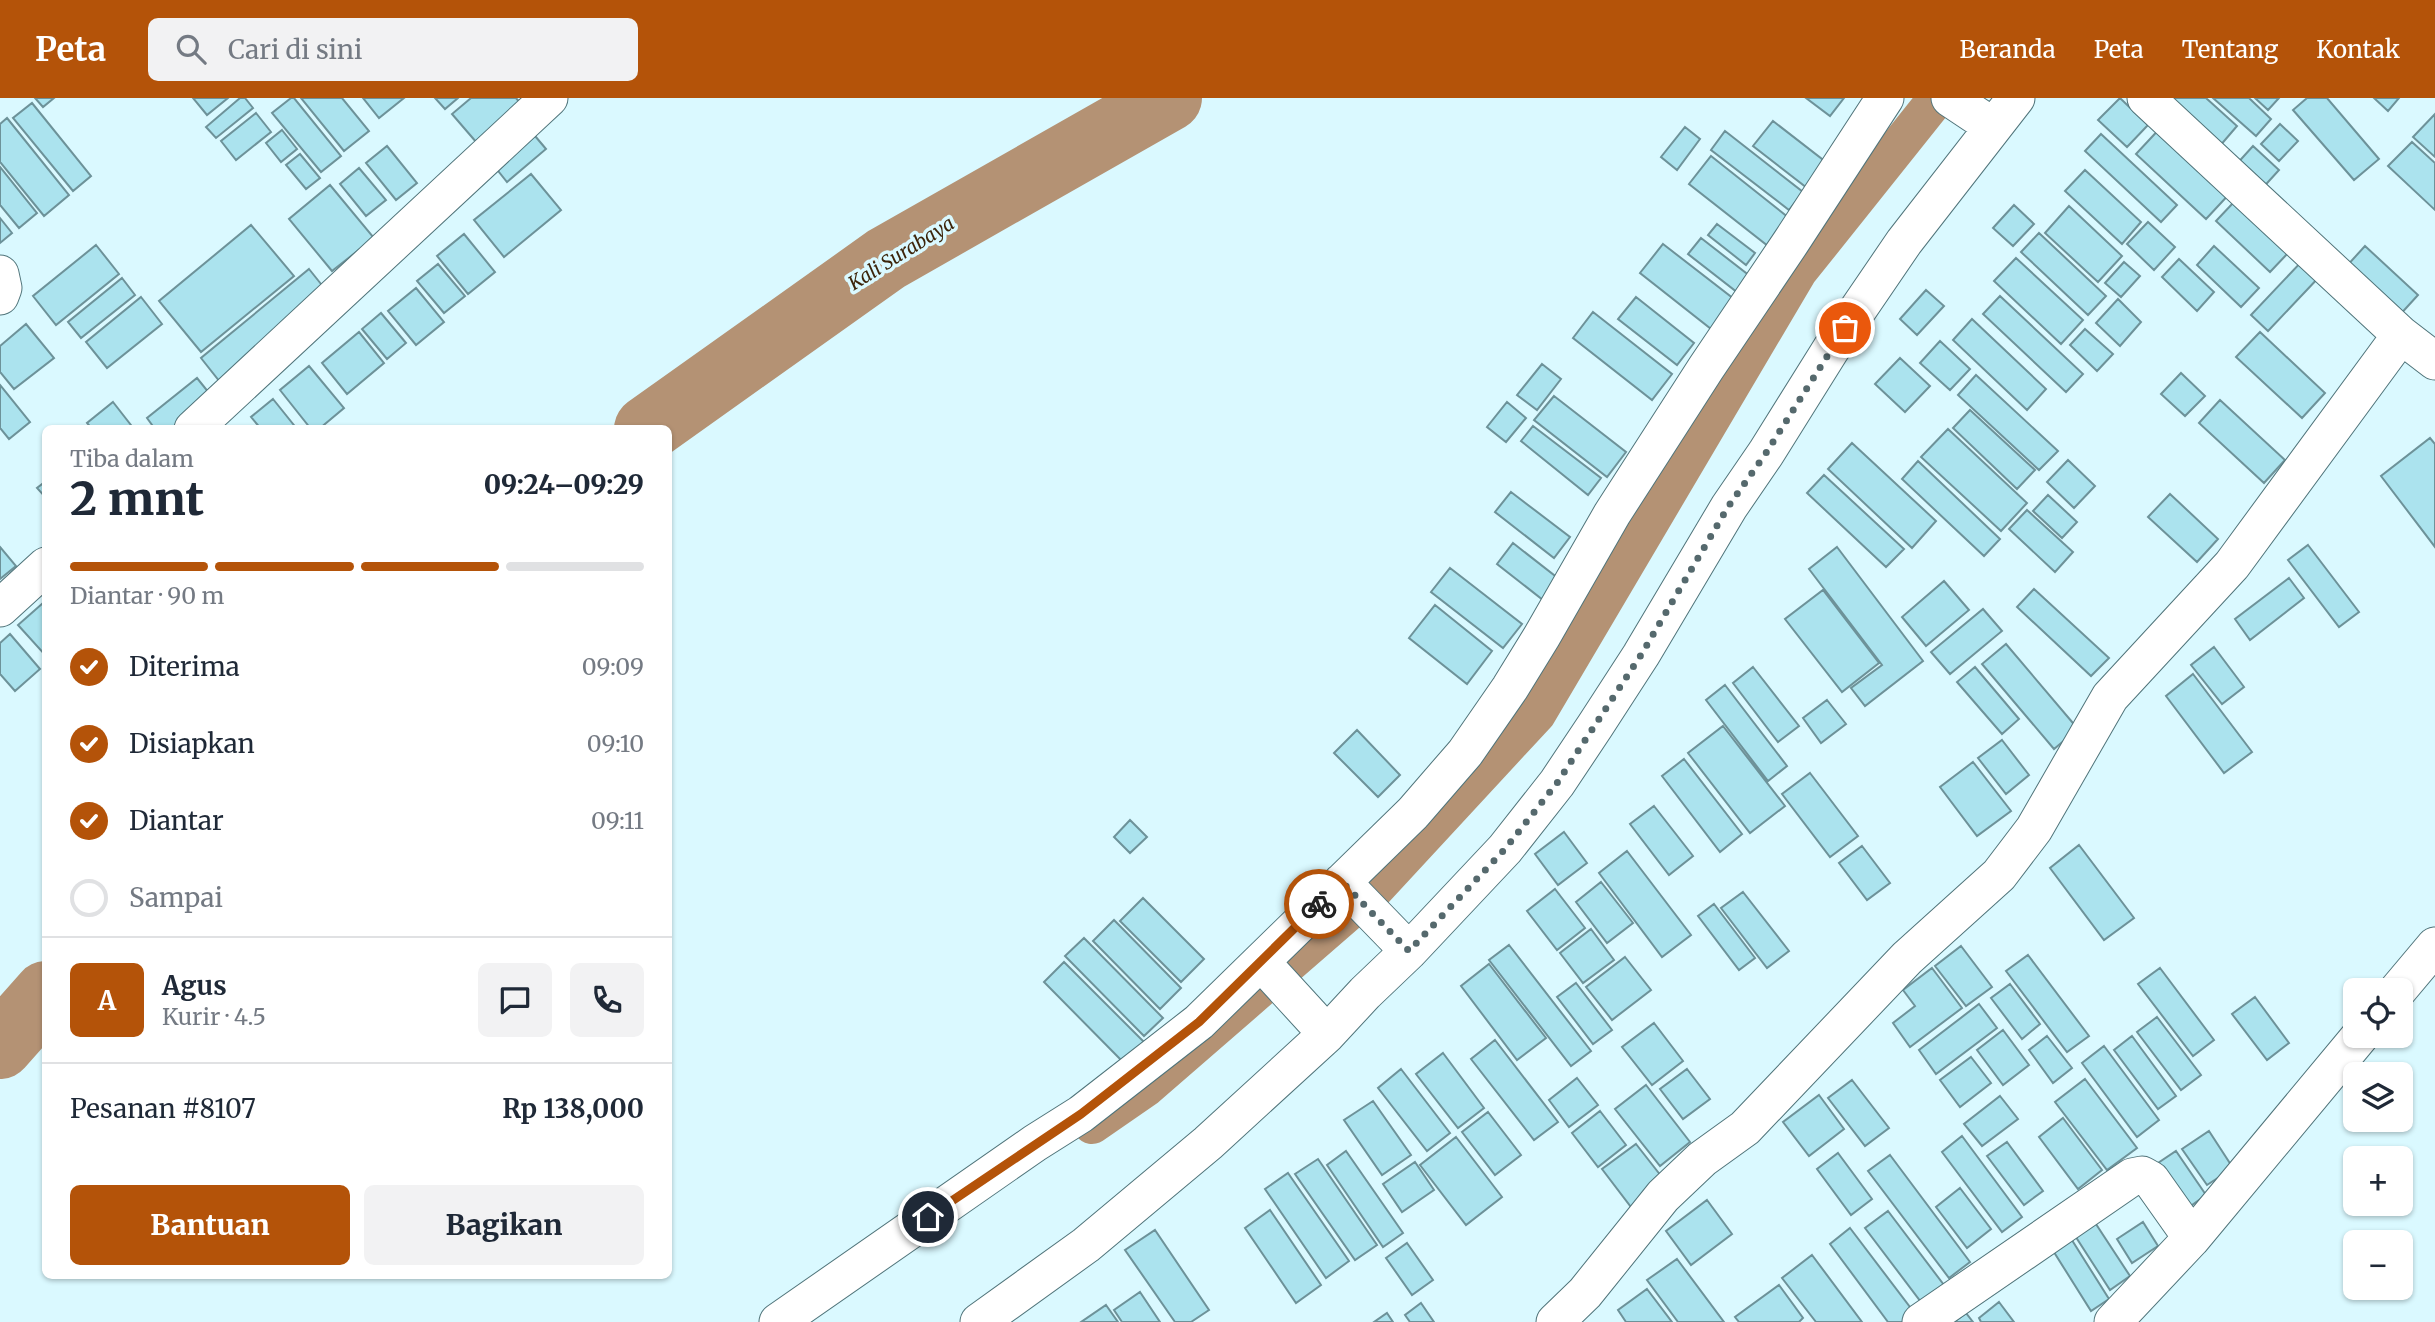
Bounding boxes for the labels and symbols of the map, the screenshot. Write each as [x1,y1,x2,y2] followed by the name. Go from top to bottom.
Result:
[843,211,958,296] water label: Kali Surabaya
[1815,298,1875,358] pin
[1284,869,1354,939] courier
[898,1187,958,1247] pin

